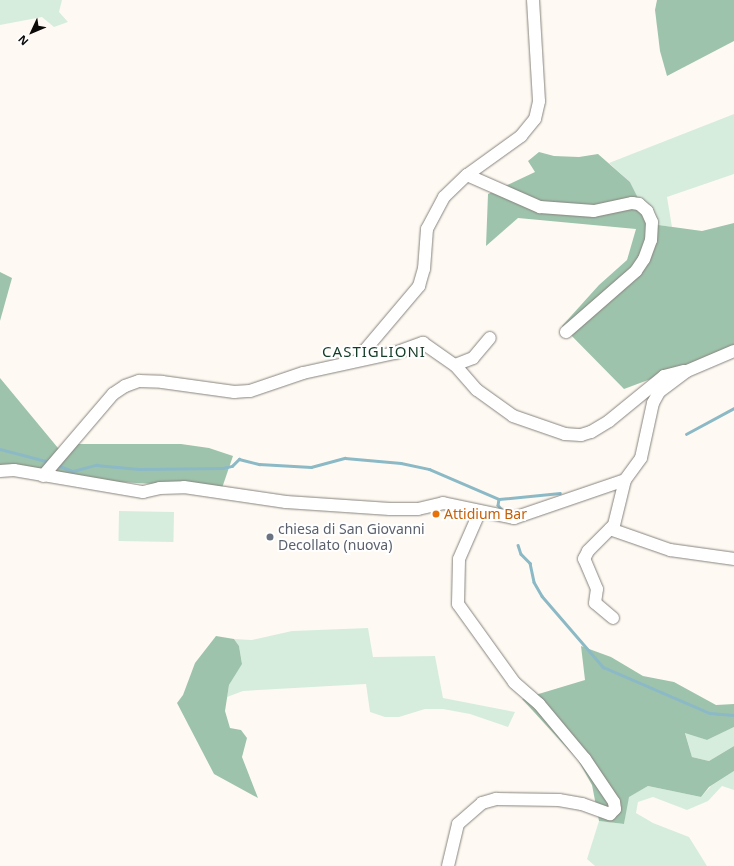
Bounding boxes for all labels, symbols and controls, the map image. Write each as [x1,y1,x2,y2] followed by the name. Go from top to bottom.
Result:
[12,12,52,52] north arrow
[15,32,32,49] text: N
[322,343,426,361] district label: CASTIGLIONI
[444,506,527,522] place label: Attidium Bar
[431,509,441,519] marker: Attidium Bar
[278,521,425,554] place label: chiesa di San Giovanni Decollato (nuova)
[265,532,275,542] marker: chiesa di San Giovanni Decollato (nuova)

